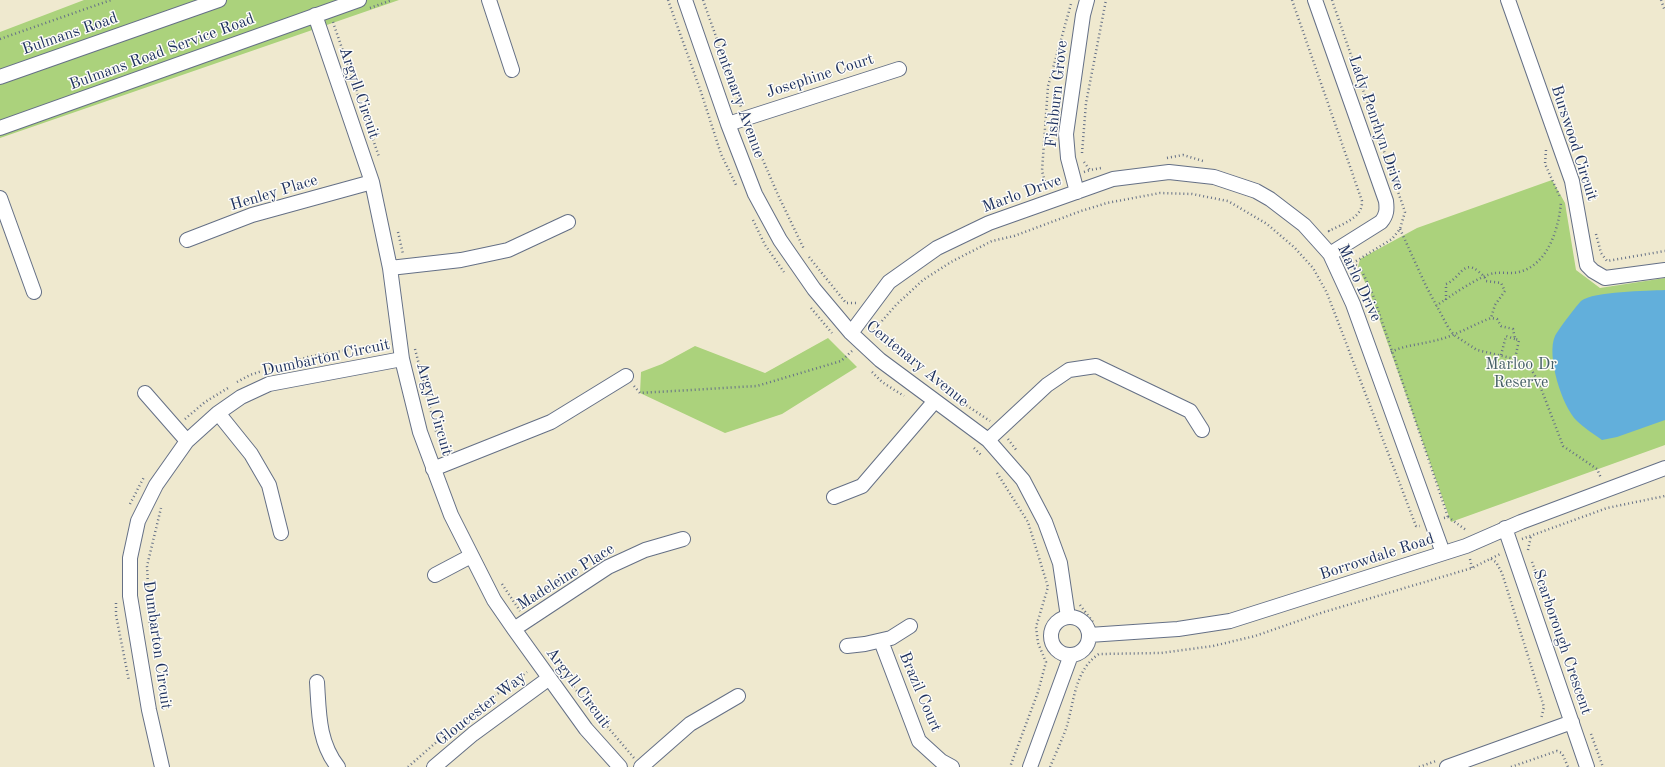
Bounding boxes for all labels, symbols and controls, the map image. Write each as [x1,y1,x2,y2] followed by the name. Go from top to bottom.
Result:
[19,9,121,59] street label: Bulmans Road
[67,9,257,95] street label: Bulmans Road Service Road
[707,35,769,161] street label: Centenary Avenue
[1042,39,1072,149] street label: Fishburn Grove
[334,44,384,142] street label: Argyll Circuit
[764,50,876,102] street label: Josephine Court
[1344,53,1408,193] street label: Lady Penrhyn Drive
[1546,83,1602,203] street label: Burswood Circuit
[228,171,320,215] street label: Henley Place
[980,171,1064,217] street label: Marlo Drive
[1333,241,1385,325] street label: Marlo Drive
[862,317,972,411] street label: Centenary Avenue
[260,335,392,381] street label: Dumbarton Circuit
[1485,355,1557,393] park label: Marloo Dr Reserve
[412,360,456,458] street label: Argyll Circuit
[1317,529,1437,585] street label: Borrowdale Road
[514,539,618,615] street label: Madeleine Place
[1528,567,1596,717] street label: Scarborough Crescent
[138,579,176,711] street label: Dumbarton Circuit
[541,644,615,732] street label: Argyll Circuit
[895,649,945,735] street label: Brazil Court
[432,668,530,750] street label: Gloucester Way

